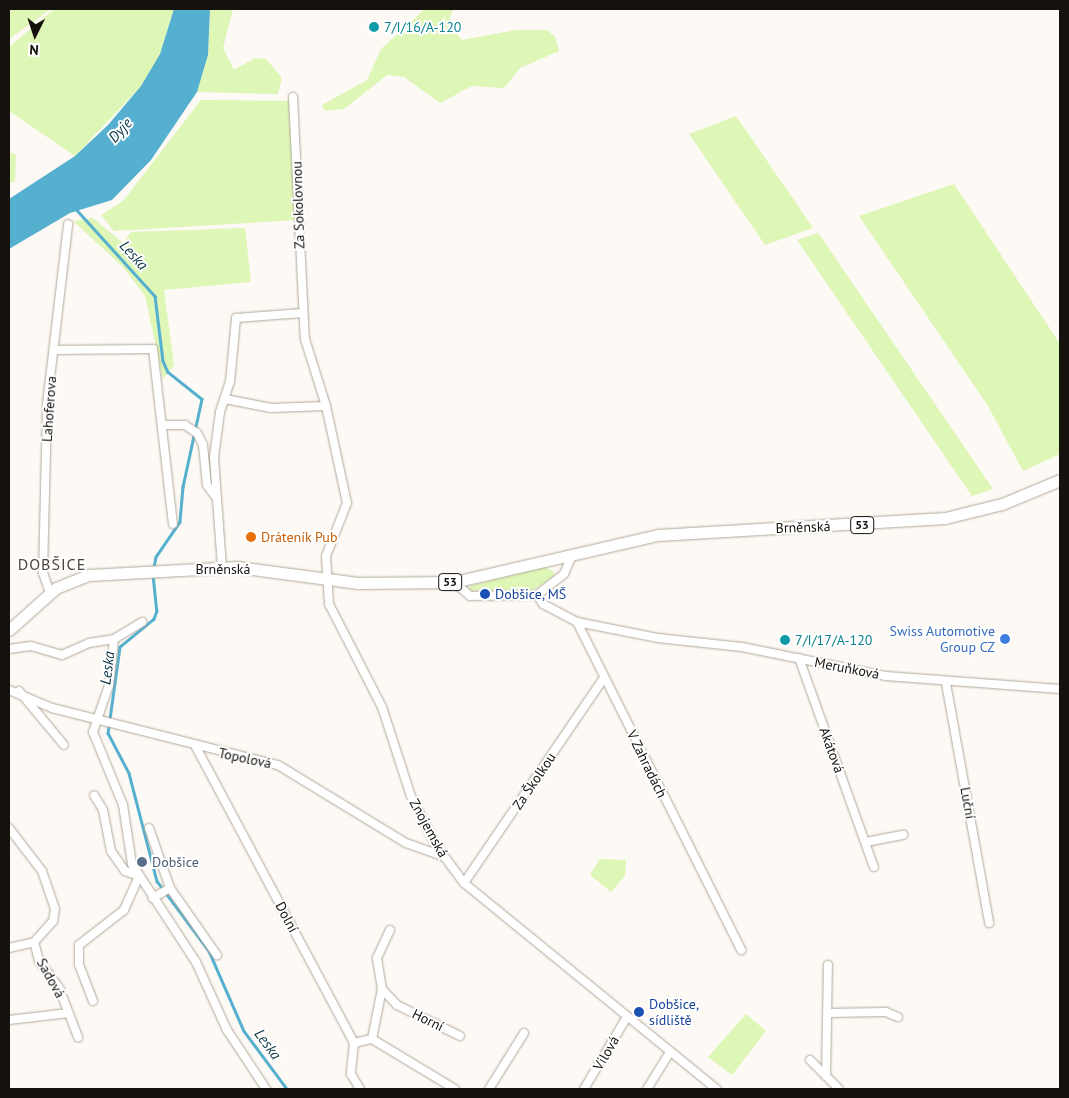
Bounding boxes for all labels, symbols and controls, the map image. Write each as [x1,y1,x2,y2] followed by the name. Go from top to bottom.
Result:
[10,10,60,60] north arrow
[384,19,461,35] place label: 7/I/16/A-120
[368,21,380,33] marker: 7/I/16/A-120
[29,41,39,59] text: N
[104,114,136,146] water label: Dyje
[288,161,308,249] street label: Za Sokolovnou
[116,237,152,273] water label: Leska
[38,375,60,443] street label: Lahoferova
[850,516,874,534] road number: 53
[775,518,831,536] street label: Brněnská
[261,529,338,545] place label: Dráteník Pub
[245,531,257,543] marker: Dráteník Pub
[17,554,87,574] district label: DOBŠICE
[196,561,250,577] street label: Brněnská
[438,572,462,592] road number: 53
[495,586,567,602] place label: Dobšice, MŠ
[479,588,491,600] marker: Dobšice, MŠ
[889,623,995,656] place label: Swiss Automotive Group CZ
[795,632,872,648] place label: 7/I/17/A-120
[999,633,1011,645] marker: Swiss Automotive Group CZ
[779,634,791,646] marker: 7/I/17/A-120
[96,650,118,686] water label: Leska
[813,653,881,683] street label: Meruňková
[816,725,848,775] street label: Akátová
[623,727,671,801] street label: V Zahradách
[217,744,273,772] street label: Topolová
[509,749,559,813] street label: Za Školkou
[957,786,979,820] street label: Luční
[406,796,452,860] street label: Znojemská
[152,854,199,870] place label: Dobšice
[136,856,148,868] marker: Dobšice
[272,899,302,935] street label: Dolní
[33,955,69,1001] street label: Sadová
[649,996,699,1028] place label: Dobšice, sídliště
[409,1005,447,1035] street label: Horní
[633,1006,645,1018] marker: Dobšice, sídliště
[251,1025,285,1063] water label: Leska
[590,1033,622,1073] street label: Vilová

